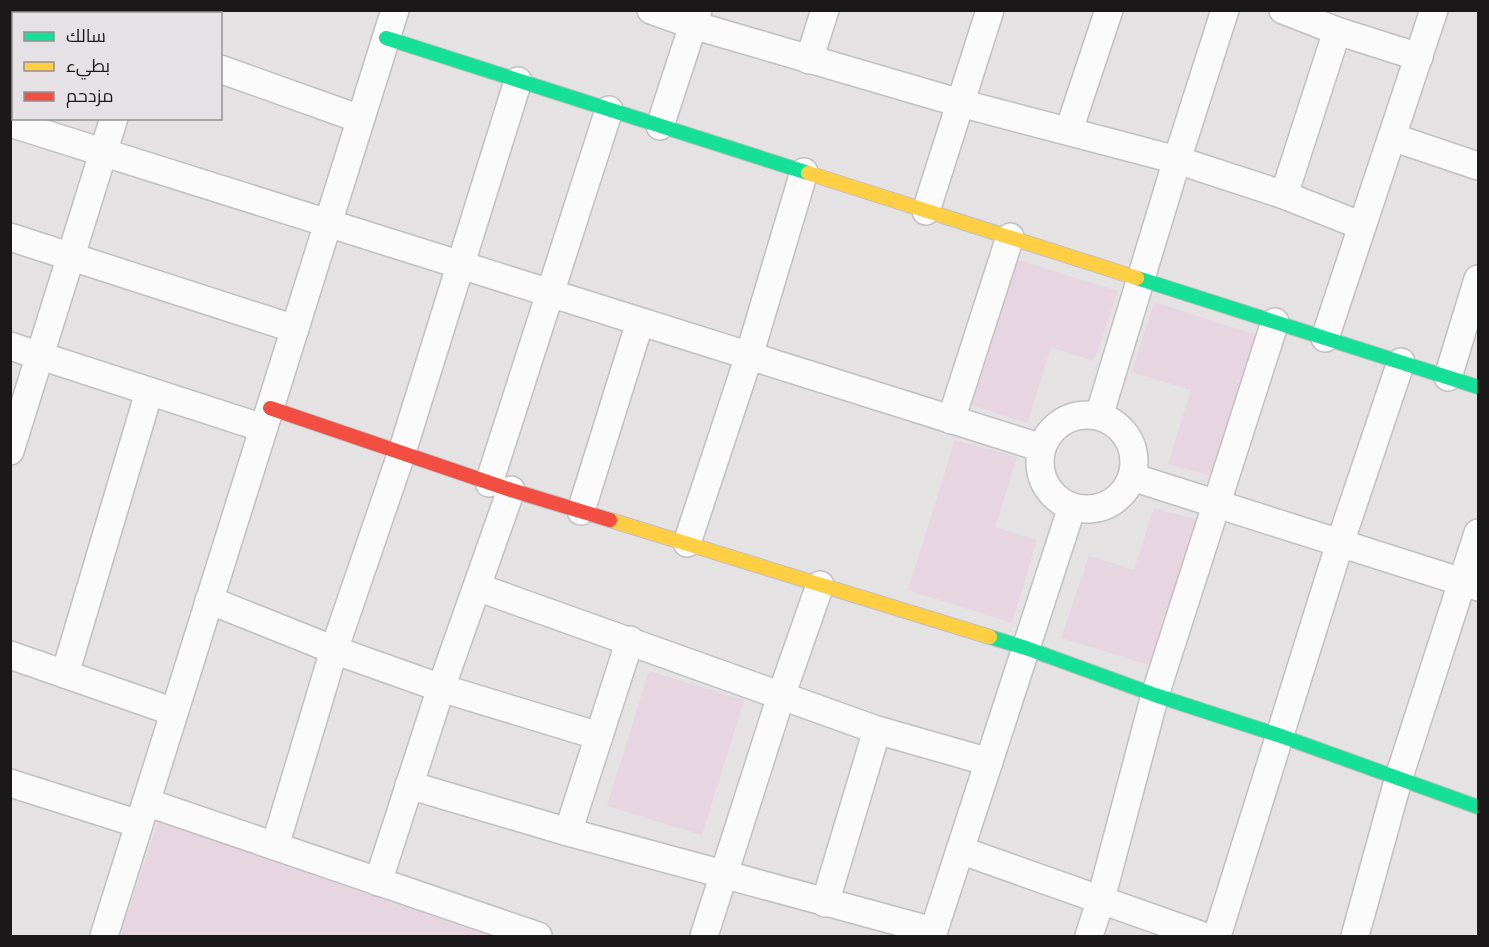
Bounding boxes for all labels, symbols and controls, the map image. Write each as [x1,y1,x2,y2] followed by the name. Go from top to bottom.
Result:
[12,12,222,120] legend
[66,23,106,48] text: سالك
[66,53,110,80] text: بطيء
[66,83,114,108] text: مزدحم

